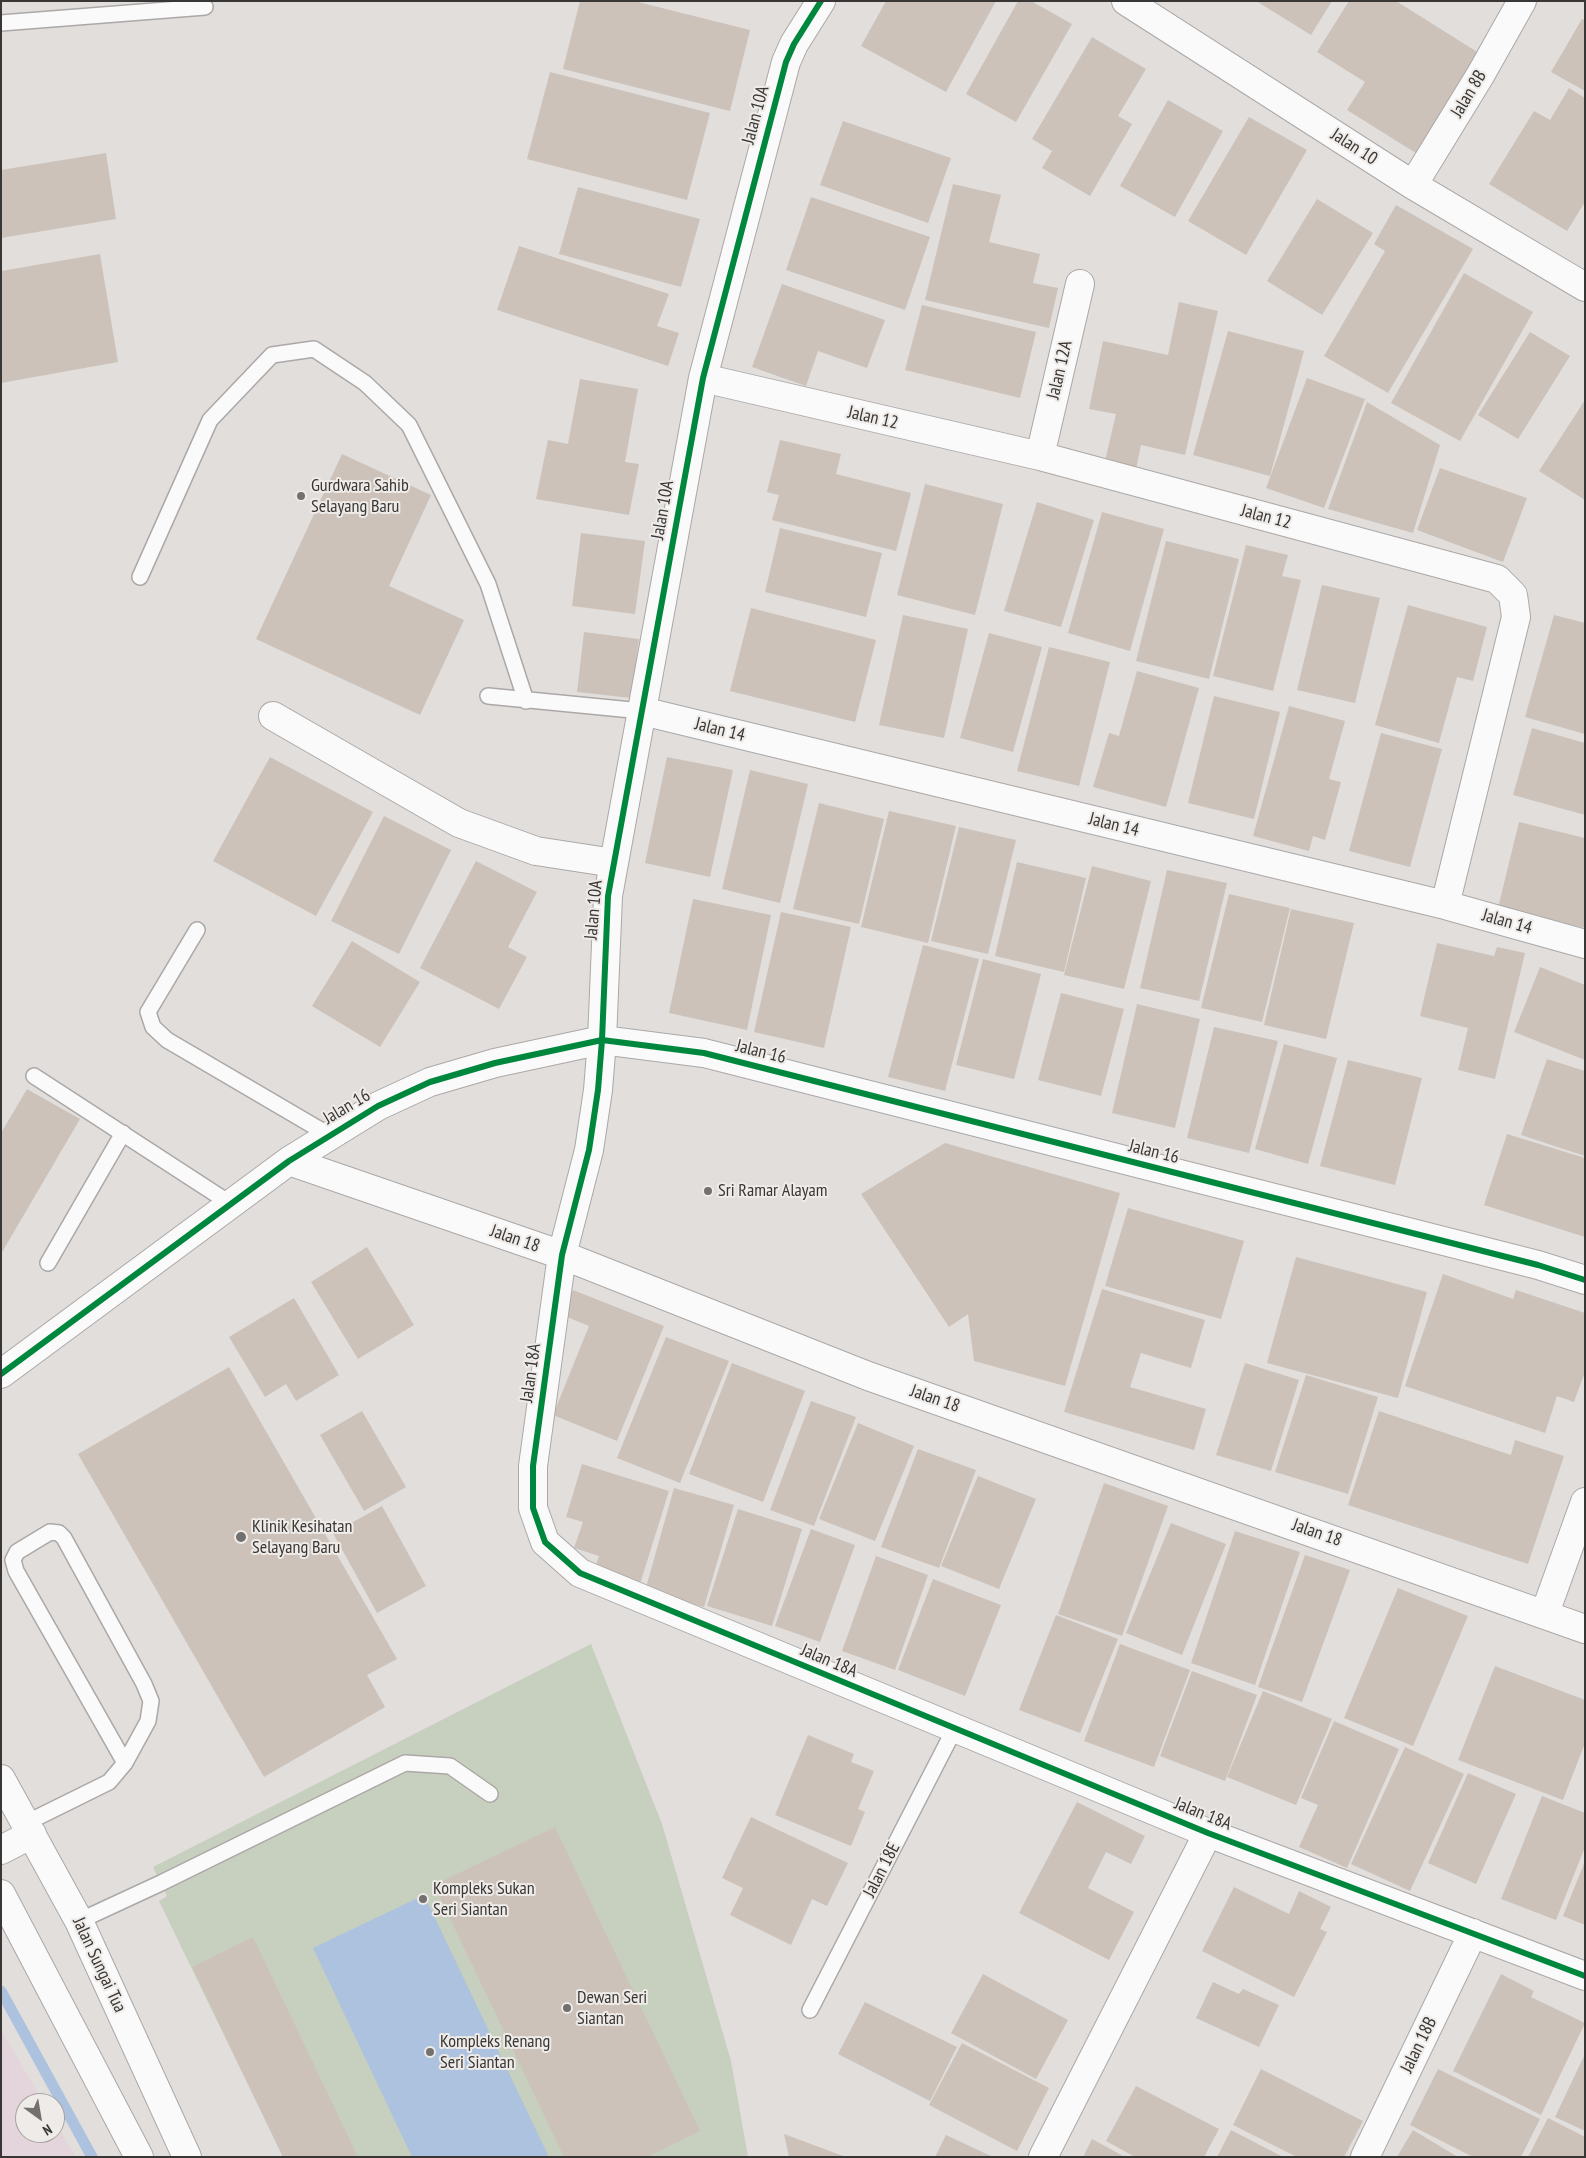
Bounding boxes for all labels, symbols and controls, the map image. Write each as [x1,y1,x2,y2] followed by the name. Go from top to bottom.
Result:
[1447,66,1491,122] street label: Jalan 8B
[738,84,774,146] street label: Jalan 10A
[1327,124,1381,170] street label: Jalan 10
[1043,339,1077,401] street label: Jalan 12A
[846,402,900,434] street label: Jalan 12
[311,475,409,518] place label: Gurdwara Sahib Selayang Baru
[647,479,679,541] street label: Jalan 10A
[295,490,307,502] marker: Gurdwara Sahib Selayang Baru
[1239,500,1293,534] street label: Jalan 12
[693,713,747,747] street label: Jalan 14
[1087,808,1141,842] street label: Jalan 14
[581,879,607,941] street label: Jalan 10A
[1480,905,1534,939] street label: Jalan 14
[734,1035,788,1069] street label: Jalan 16
[320,1085,374,1129] street label: Jalan 16
[1127,1135,1181,1169] street label: Jalan 16
[718,1180,827,1202] place label: Sri Ramar Alayam
[702,1185,714,1197] marker: Sri Ramar Alayam
[487,1221,543,1257] street label: Jalan 18
[516,1342,546,1404] street label: Jalan 18A
[907,1381,963,1417] street label: Jalan 18
[1289,1515,1345,1551] street label: Jalan 18
[252,1516,352,1558] place label: Klinik Kesihatan Selayang Baru
[234,1530,248,1544] marker: Klinik Kesihatan Selayang Baru
[797,1639,861,1683] street label: Jalan 18A
[1171,1793,1235,1835] street label: Jalan 18A
[859,1839,905,1901] street label: Jalan 18E
[433,1878,535,1920] place label: Kompleks Sukan Seri Siantan
[417,1893,429,1905] marker: Kompleks Sukan Seri Siantan
[68,1914,130,2016] street label: Jalan Sungai Tua
[577,1987,647,2030] place label: Dewan Seri Siantan
[561,2002,573,2014] marker: Dewan Seri Siantan
[1396,2014,1442,2076] street label: Jalan 18B
[440,2031,550,2074] place label: Kompleks Renang Seri Siantan
[424,2046,436,2058] marker: Kompleks Renang Seri Siantan
[15,2093,65,2143] north arrow
[39,2120,55,2140] text: N

